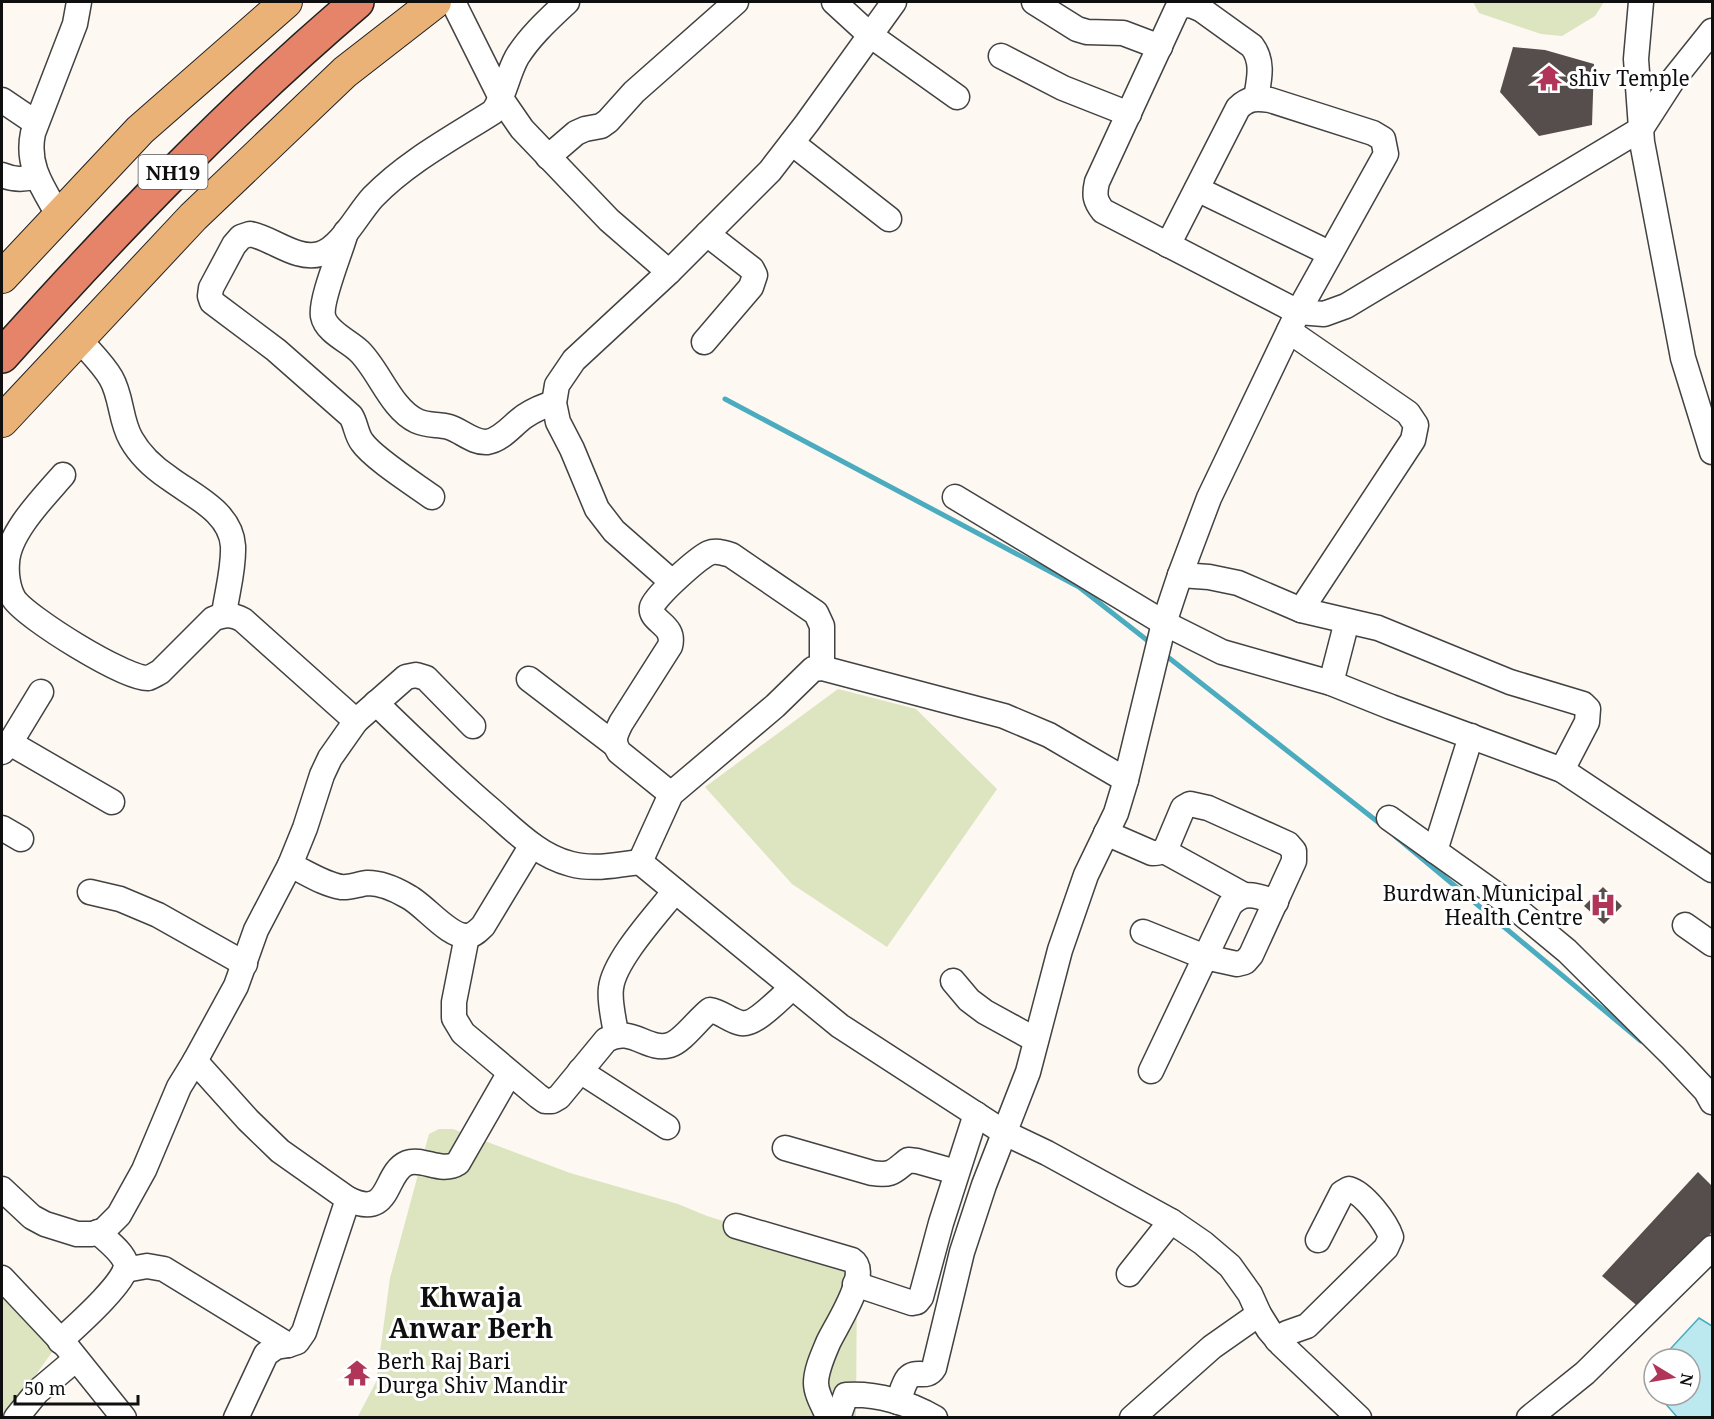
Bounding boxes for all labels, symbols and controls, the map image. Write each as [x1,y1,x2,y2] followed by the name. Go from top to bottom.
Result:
[1534,63,1564,93] temple icon: shiv Temple
[1569,64,1690,92] place label: shiv Temple
[138,155,207,189] road number: NH19
[1383,879,1583,931] place label: Burdwan Municipal Health Centre
[1588,890,1618,920] hospital icon: Burdwan Municipal Health Centre
[389,1278,553,1346] district label: Khwaja Anwar Berh
[377,1347,568,1399] place label: Berh Raj Bari Durga Shiv Mandir
[1642,1347,1702,1407] north arrow
[342,1358,372,1388] temple icon: Berh Raj Bari Durga Shiv Mandir
[15,1368,138,1406] scale bar
[1675,1372,1699,1389] text: N
[24,1376,66,1400] text: 50 m

